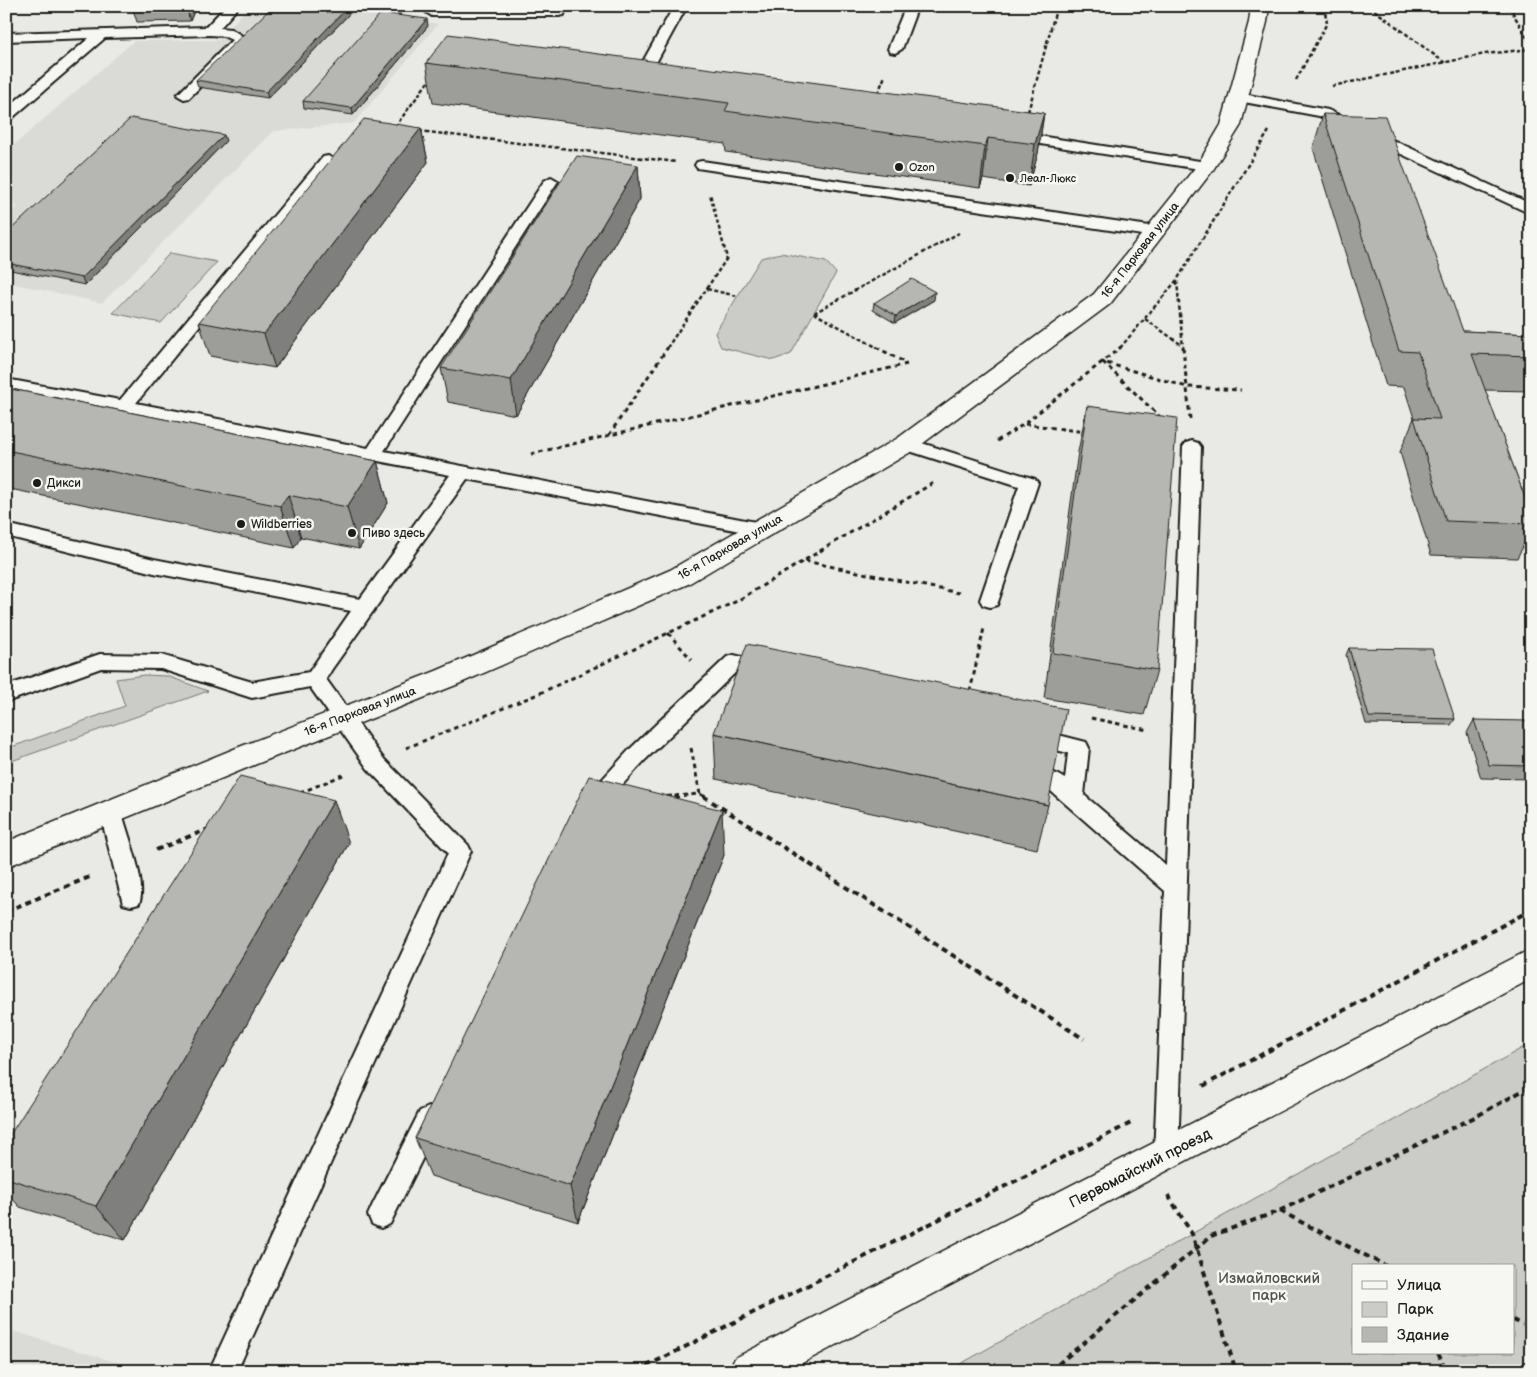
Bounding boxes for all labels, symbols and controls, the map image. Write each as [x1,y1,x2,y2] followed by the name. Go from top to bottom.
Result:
[893,161,905,173] marker: Ozon
[909,161,935,174] place label: Ozon
[1004,172,1016,184] marker: Леал-Люкс
[1019,172,1077,185] place label: Леал-Люкс
[1098,199,1183,301] street label: 16-я Парковая улица
[47,476,81,491] place label: Дикси
[31,477,43,489] marker: Дикси
[675,511,785,583] street label: 16-я Парковая улица
[251,517,312,532] place label: Wildberries
[235,518,247,530] marker: Wildberries
[362,526,425,541] place label: Пиво здесь
[346,527,358,539] marker: Пиво здесь
[302,683,418,740] street label: 16-я Парковая улица
[1066,1124,1215,1213] street label: Первомайский проезд
[1352,1264,1514,1354] legend
[1218,1269,1320,1305] park label: Измайловский парк
[1397,1276,1442,1295] text: Улица
[1397,1300,1434,1319] text: Парк
[1397,1326,1449,1345] text: Здание

